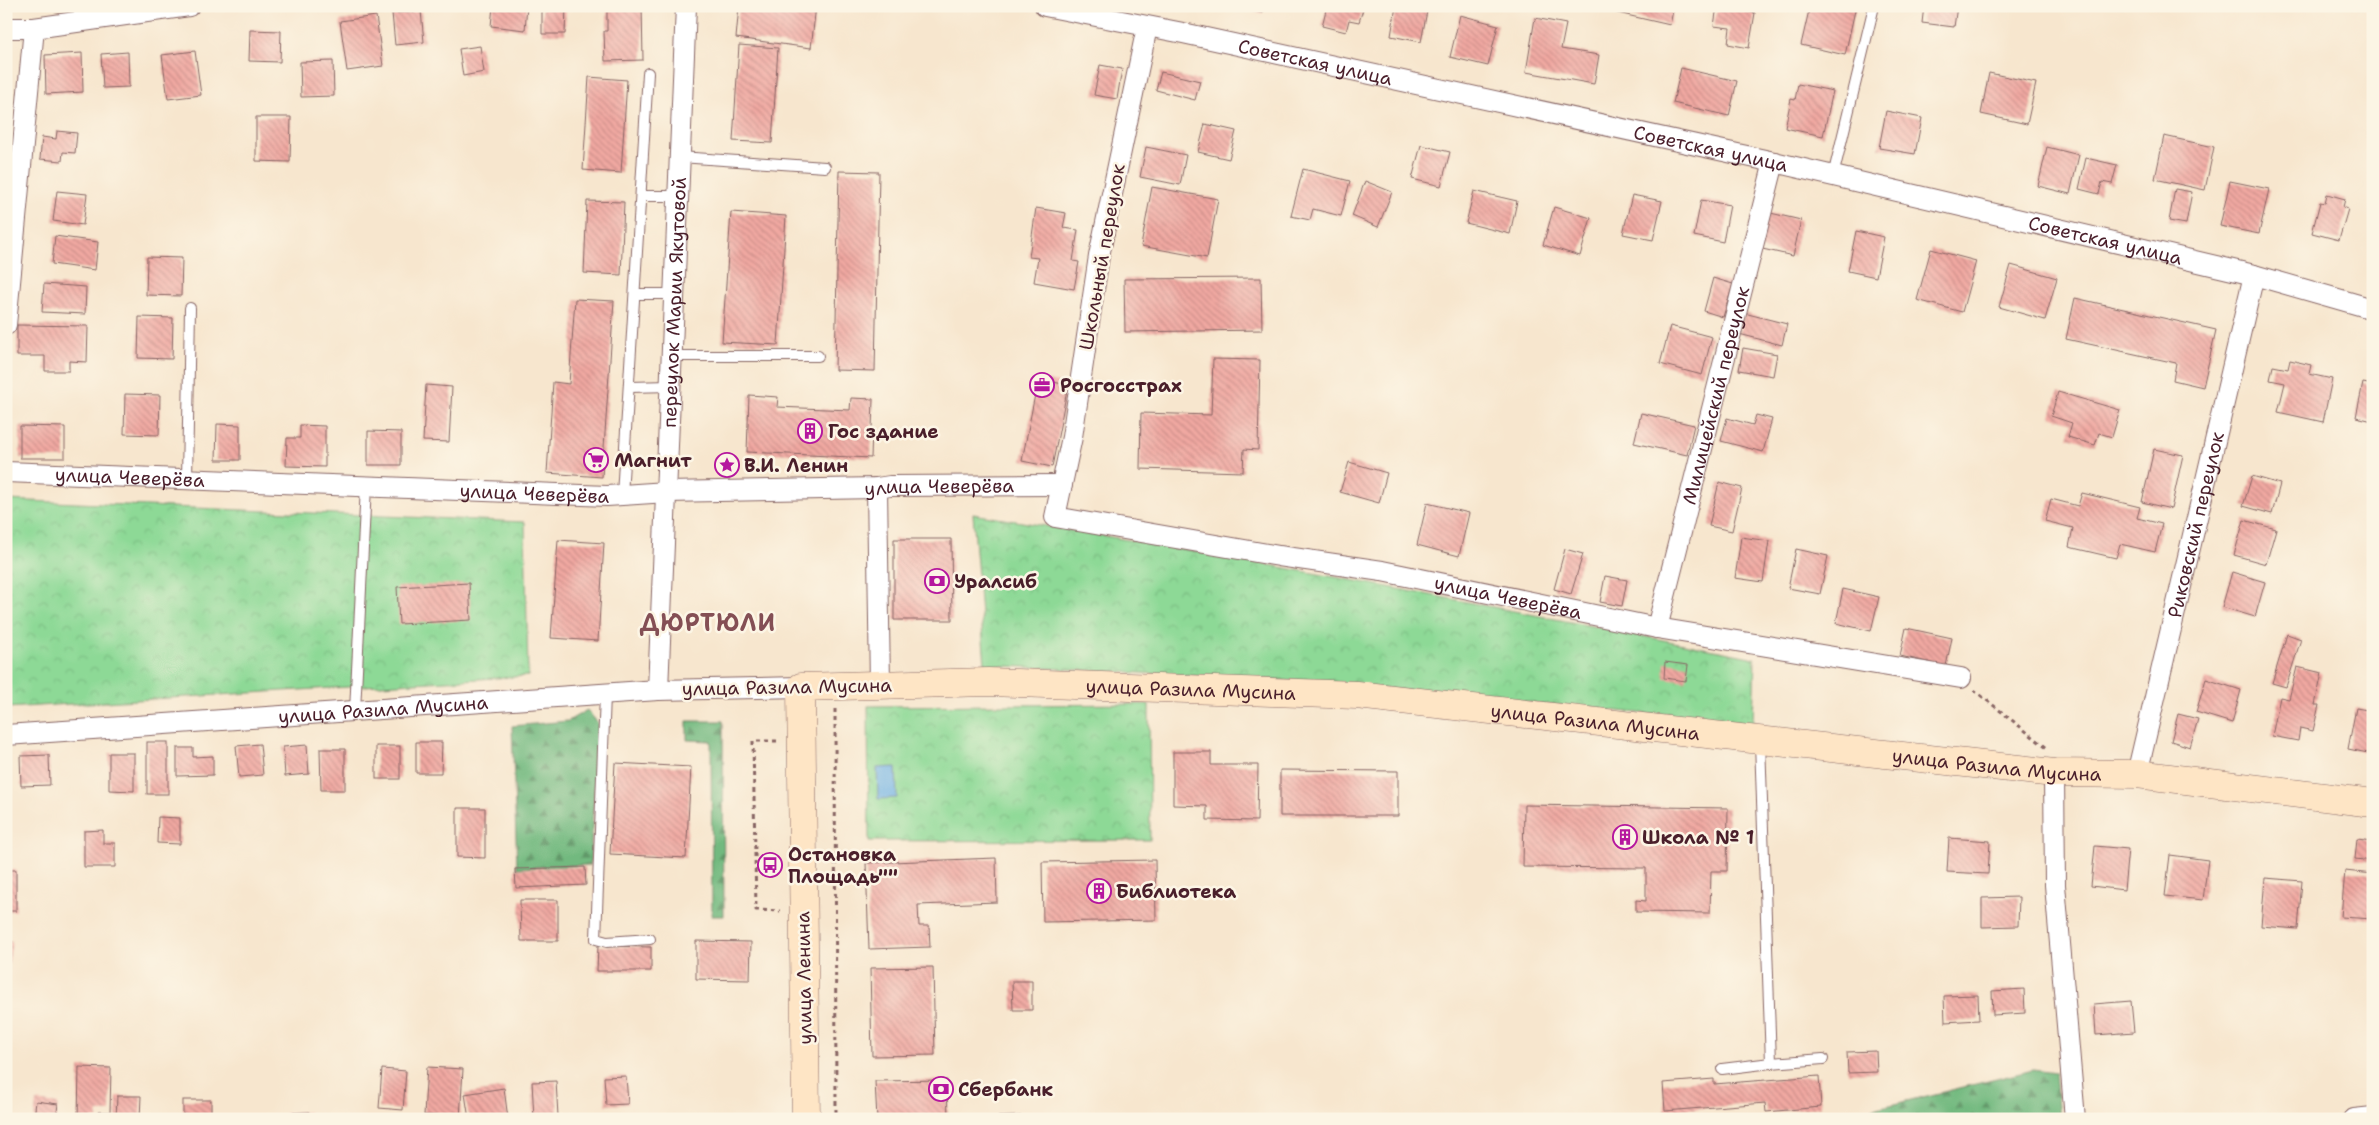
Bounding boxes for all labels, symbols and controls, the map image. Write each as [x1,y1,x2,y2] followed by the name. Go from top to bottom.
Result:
[1236,33,1395,91] street label: Советская улица
[1631,119,1791,177] street label: Советская улица
[1073,162,1131,352] street label: Школьный переулок
[656,176,691,428] street label: переулок Марии Якутовой
[2026,210,2185,270] street label: Советская улица
[1676,283,1755,507] street label: Милицейский переулок
[1029,372,1055,398] office icon: Росгосстрах
[1060,373,1182,398] place label: Росгосстрах
[797,418,823,444] building icon: Гос здание
[828,419,939,444] place label: Гос здание
[2162,429,2229,620] street label: Риковский переулок
[583,447,609,473] supermarket icon: Магнит
[614,448,692,473] place label: Магнит
[714,452,740,478] place icon: В.И. Ленин
[744,453,848,478] place label: В.И. Ленин
[55,461,205,492] street label: улица Чеверёва
[864,473,1014,501] street label: улица Чеверёва
[459,478,610,509] street label: улица Чеверёва
[924,568,950,594] bank icon: Уралсиб
[954,569,1037,594] place label: Уралсиб
[1432,570,1584,625] street label: улица Чеверёва
[640,607,776,639] district label: ДЮРТЮЛИ
[682,673,892,701] street label: улица Разила Мусина
[1085,673,1296,705] street label: улица Разила Мусина
[277,689,489,729] street label: улица Разила Мусина
[1489,698,1701,746] street label: улица Разила Мусина
[1891,742,2102,786] street label: улица Разила Мусина
[1612,824,1638,850] building icon: Школа № 1
[1642,825,1754,850] place label: Школа № 1
[788,842,898,889] place label: Остановка Площадь""
[757,852,783,878] bus stop icon: Остановка Площадь""
[1086,878,1112,904] building icon: Библиотека
[1116,879,1236,904] place label: Библиотека
[790,911,818,1045] street label: улица Ленина
[928,1076,954,1102] bank icon: Сбербанк
[958,1077,1053,1102] place label: Сбербанк

